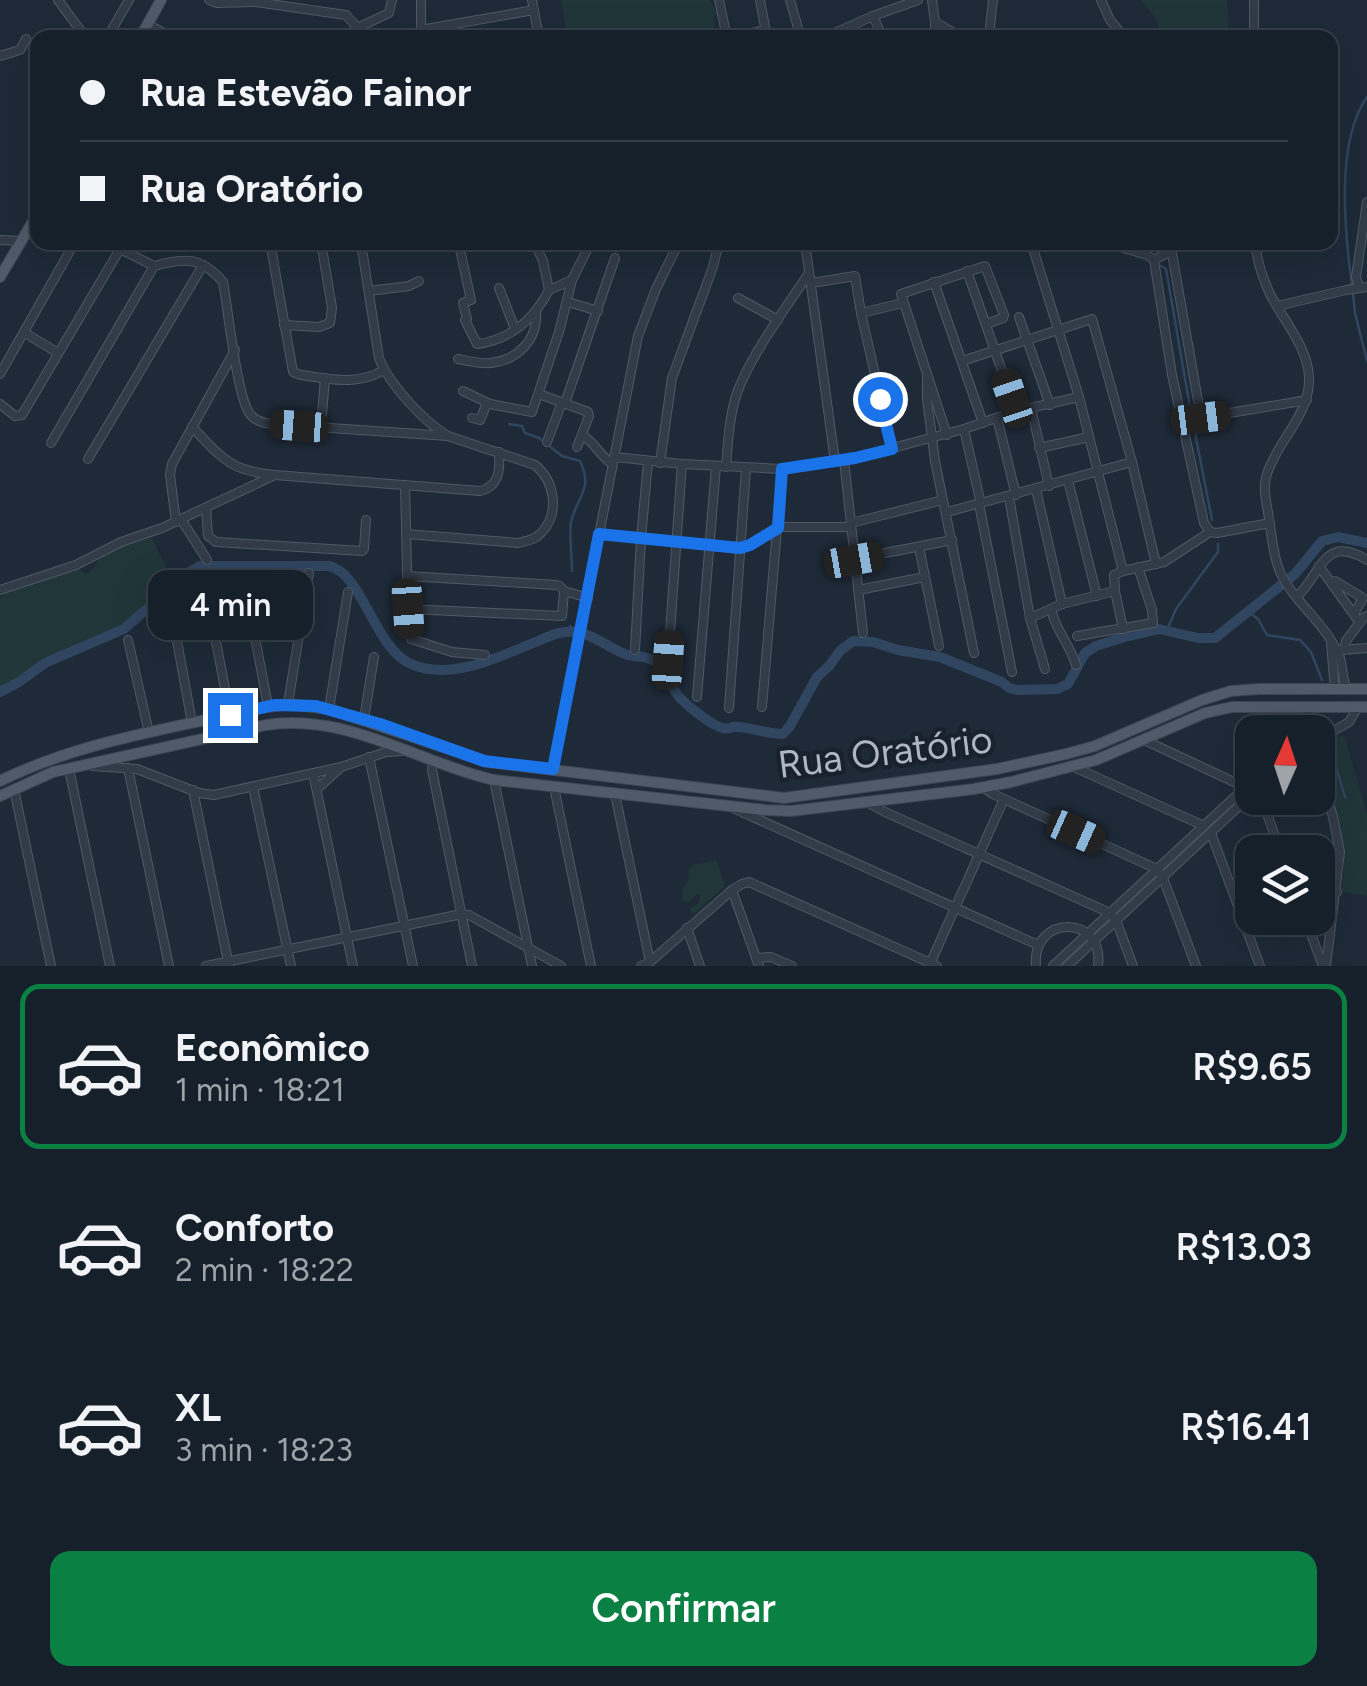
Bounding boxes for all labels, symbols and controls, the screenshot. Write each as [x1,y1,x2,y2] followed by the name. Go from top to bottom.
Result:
[140,70,471,116] text: Rua Estevão Fainor
[140,166,363,212] text: Rua Oratório
[988,365,1036,431] car
[858,377,903,422] route start
[1169,399,1233,437] car
[268,409,330,443] car
[822,540,886,580] car
[148,570,312,640] callout: 4 min
[391,578,425,640] car
[190,586,271,624] text: 4 min
[651,629,685,691] car
[208,693,253,738] route end
[1235,715,1335,815] north arrow
[1235,715,1335,935] map controls
[775,716,995,788] street label: Rua Oratório
[1042,806,1110,858] car
[1235,835,1335,935] button: layers
[55,1022,145,1112] icon: car
[175,1025,370,1071] text: Econômico
[1192,1044,1312,1090] text: R$9.65
[175,1071,345,1109] text: 1 min · 18:21
[55,1202,145,1292] icon: car
[175,1205,334,1251] text: Conforto
[1175,1224,1312,1270] text: R$13.03
[175,1251,354,1289] text: 2 min · 18:22
[55,1382,145,1472] icon: car
[175,1385,221,1431] text: XL
[1180,1404,1312,1450] text: R$16.41
[175,1431,353,1469] text: 3 min · 18:23
[50,1551,1317,1666] button: Confirmar

